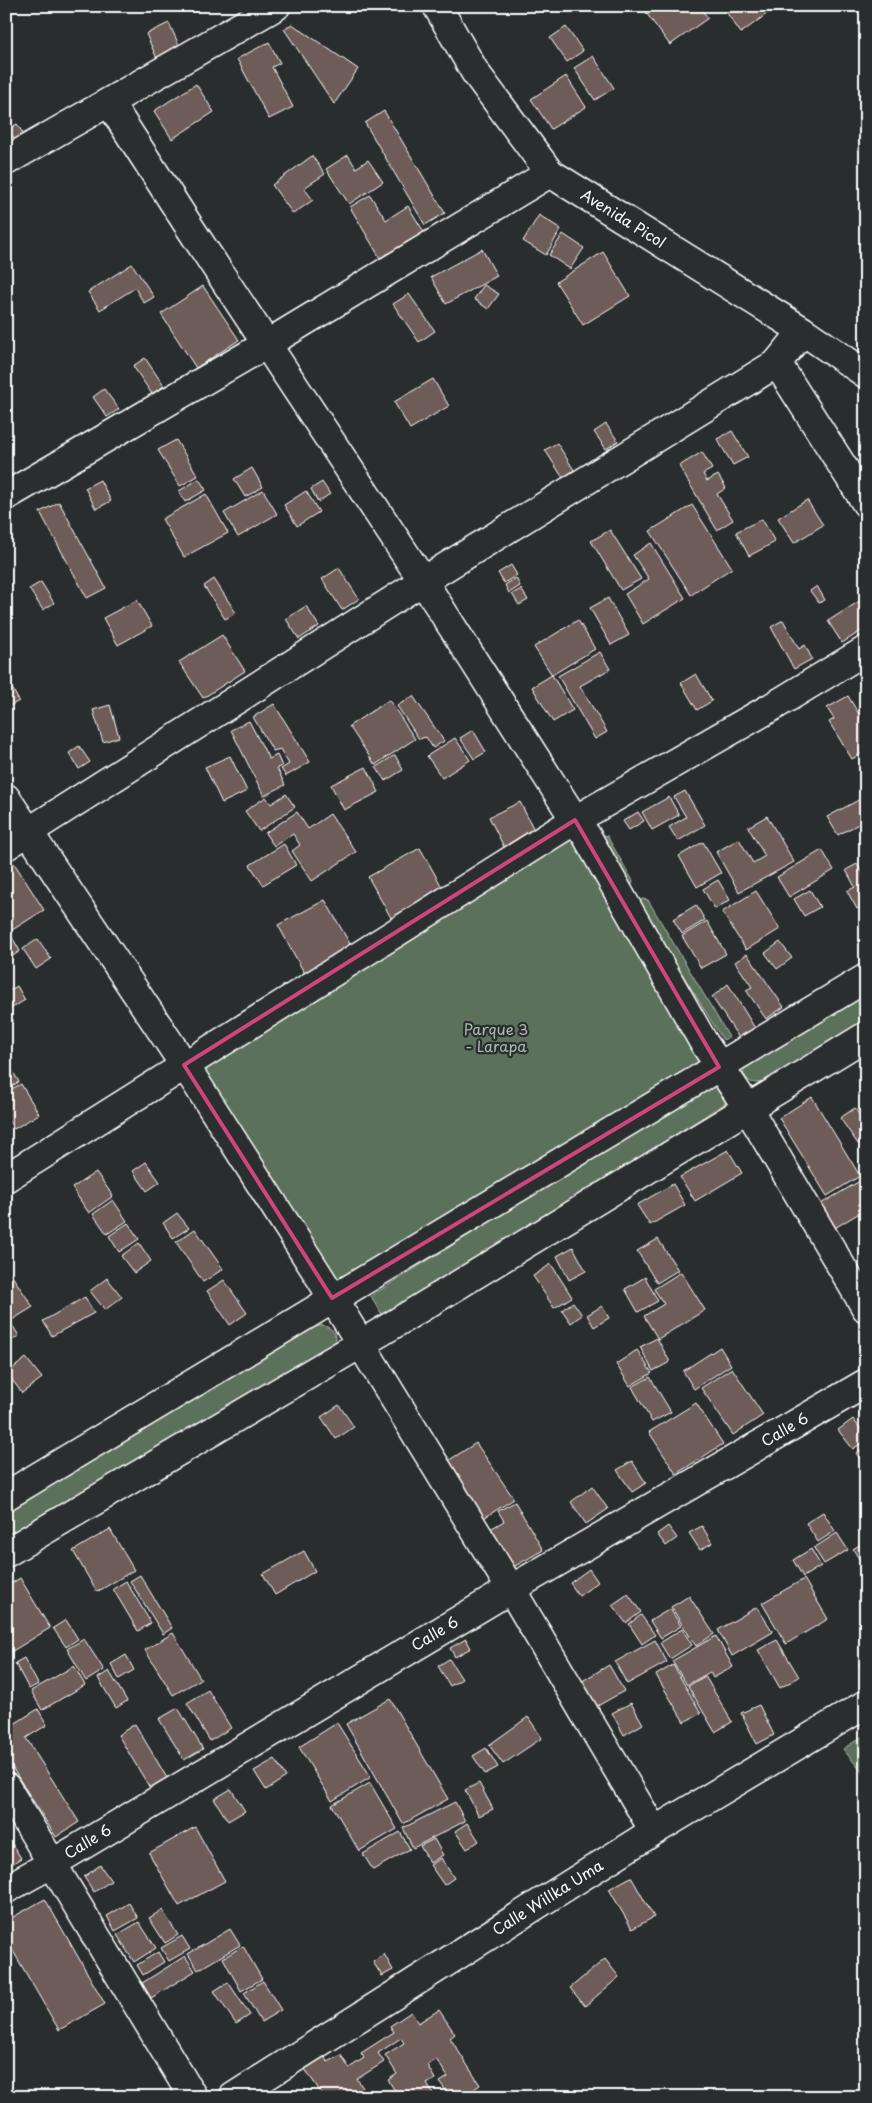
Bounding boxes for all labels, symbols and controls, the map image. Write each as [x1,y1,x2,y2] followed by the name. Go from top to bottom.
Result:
[577,182,671,253] street label: Avenida Picol
[464,1017,528,1057] park label: Parque 3 - Larapa
[756,1406,812,1451] street label: Calle 6
[406,1610,462,1656] street label: Calle 6
[59,1818,115,1864] street label: Calle 6
[487,1853,608,1940] street label: Calle Willka Uma

